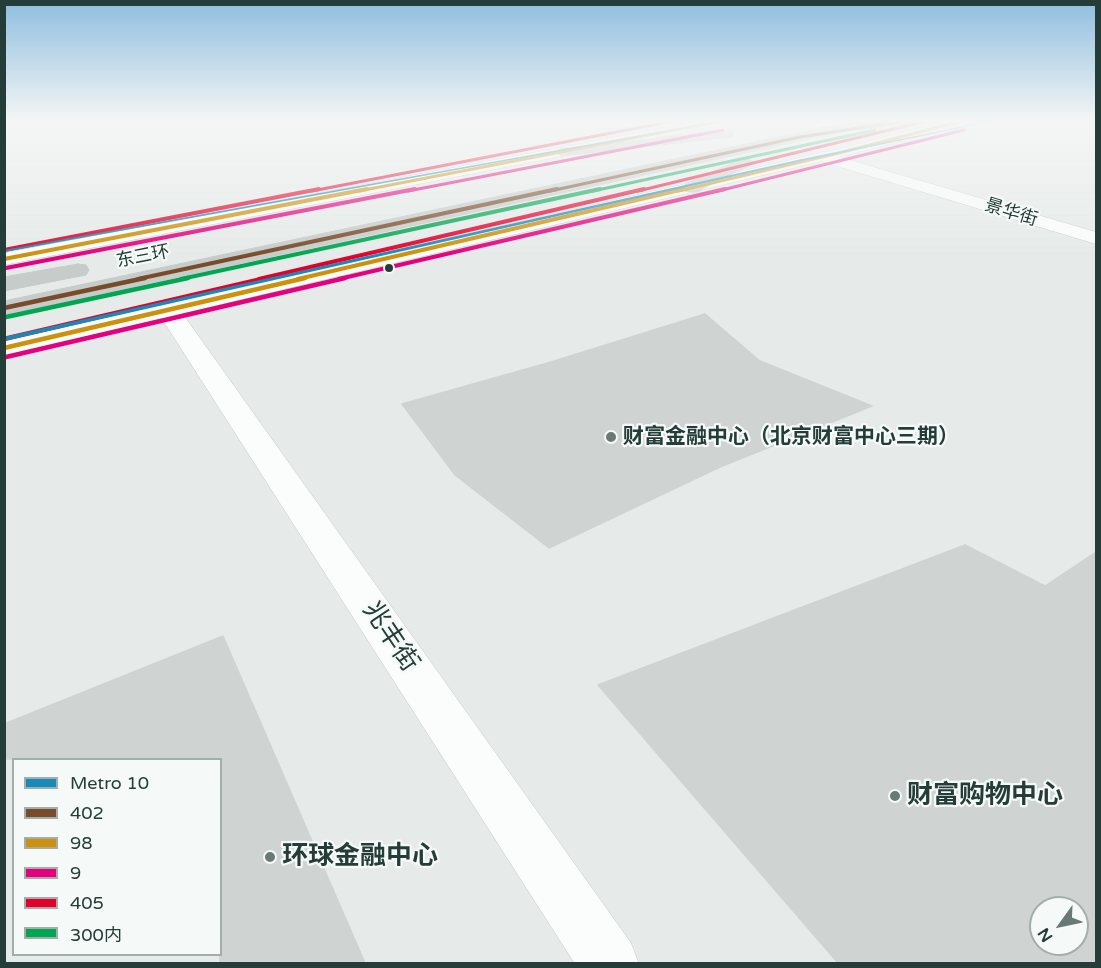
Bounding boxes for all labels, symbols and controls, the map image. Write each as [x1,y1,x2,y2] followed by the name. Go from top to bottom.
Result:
[982,195,1040,231] street label: 景华街
[114,241,172,273] street label: 东三环
[383,262,395,274] unlabelled marker
[623,424,959,450] place label: 财富金融中心（北京财富中心三期）
[604,430,618,444] marker: 财富金融中心（北京财富中心三期）
[355,596,425,678] street label: 兆丰街
[12,758,222,956] legend
[70,772,149,794] text: Metro 10
[907,780,1063,812] place label: 财富购物中心
[888,789,902,803] marker: 财富购物中心
[70,802,104,824] text: 402
[70,832,93,854] text: 98
[282,841,438,873] place label: 环球金融中心
[263,850,277,864] marker: 环球金融中心
[70,862,81,884] text: 9
[70,892,104,914] text: 405
[1029,896,1089,956] north arrow
[70,924,122,946] text: 300内
[1034,924,1057,946] text: N

